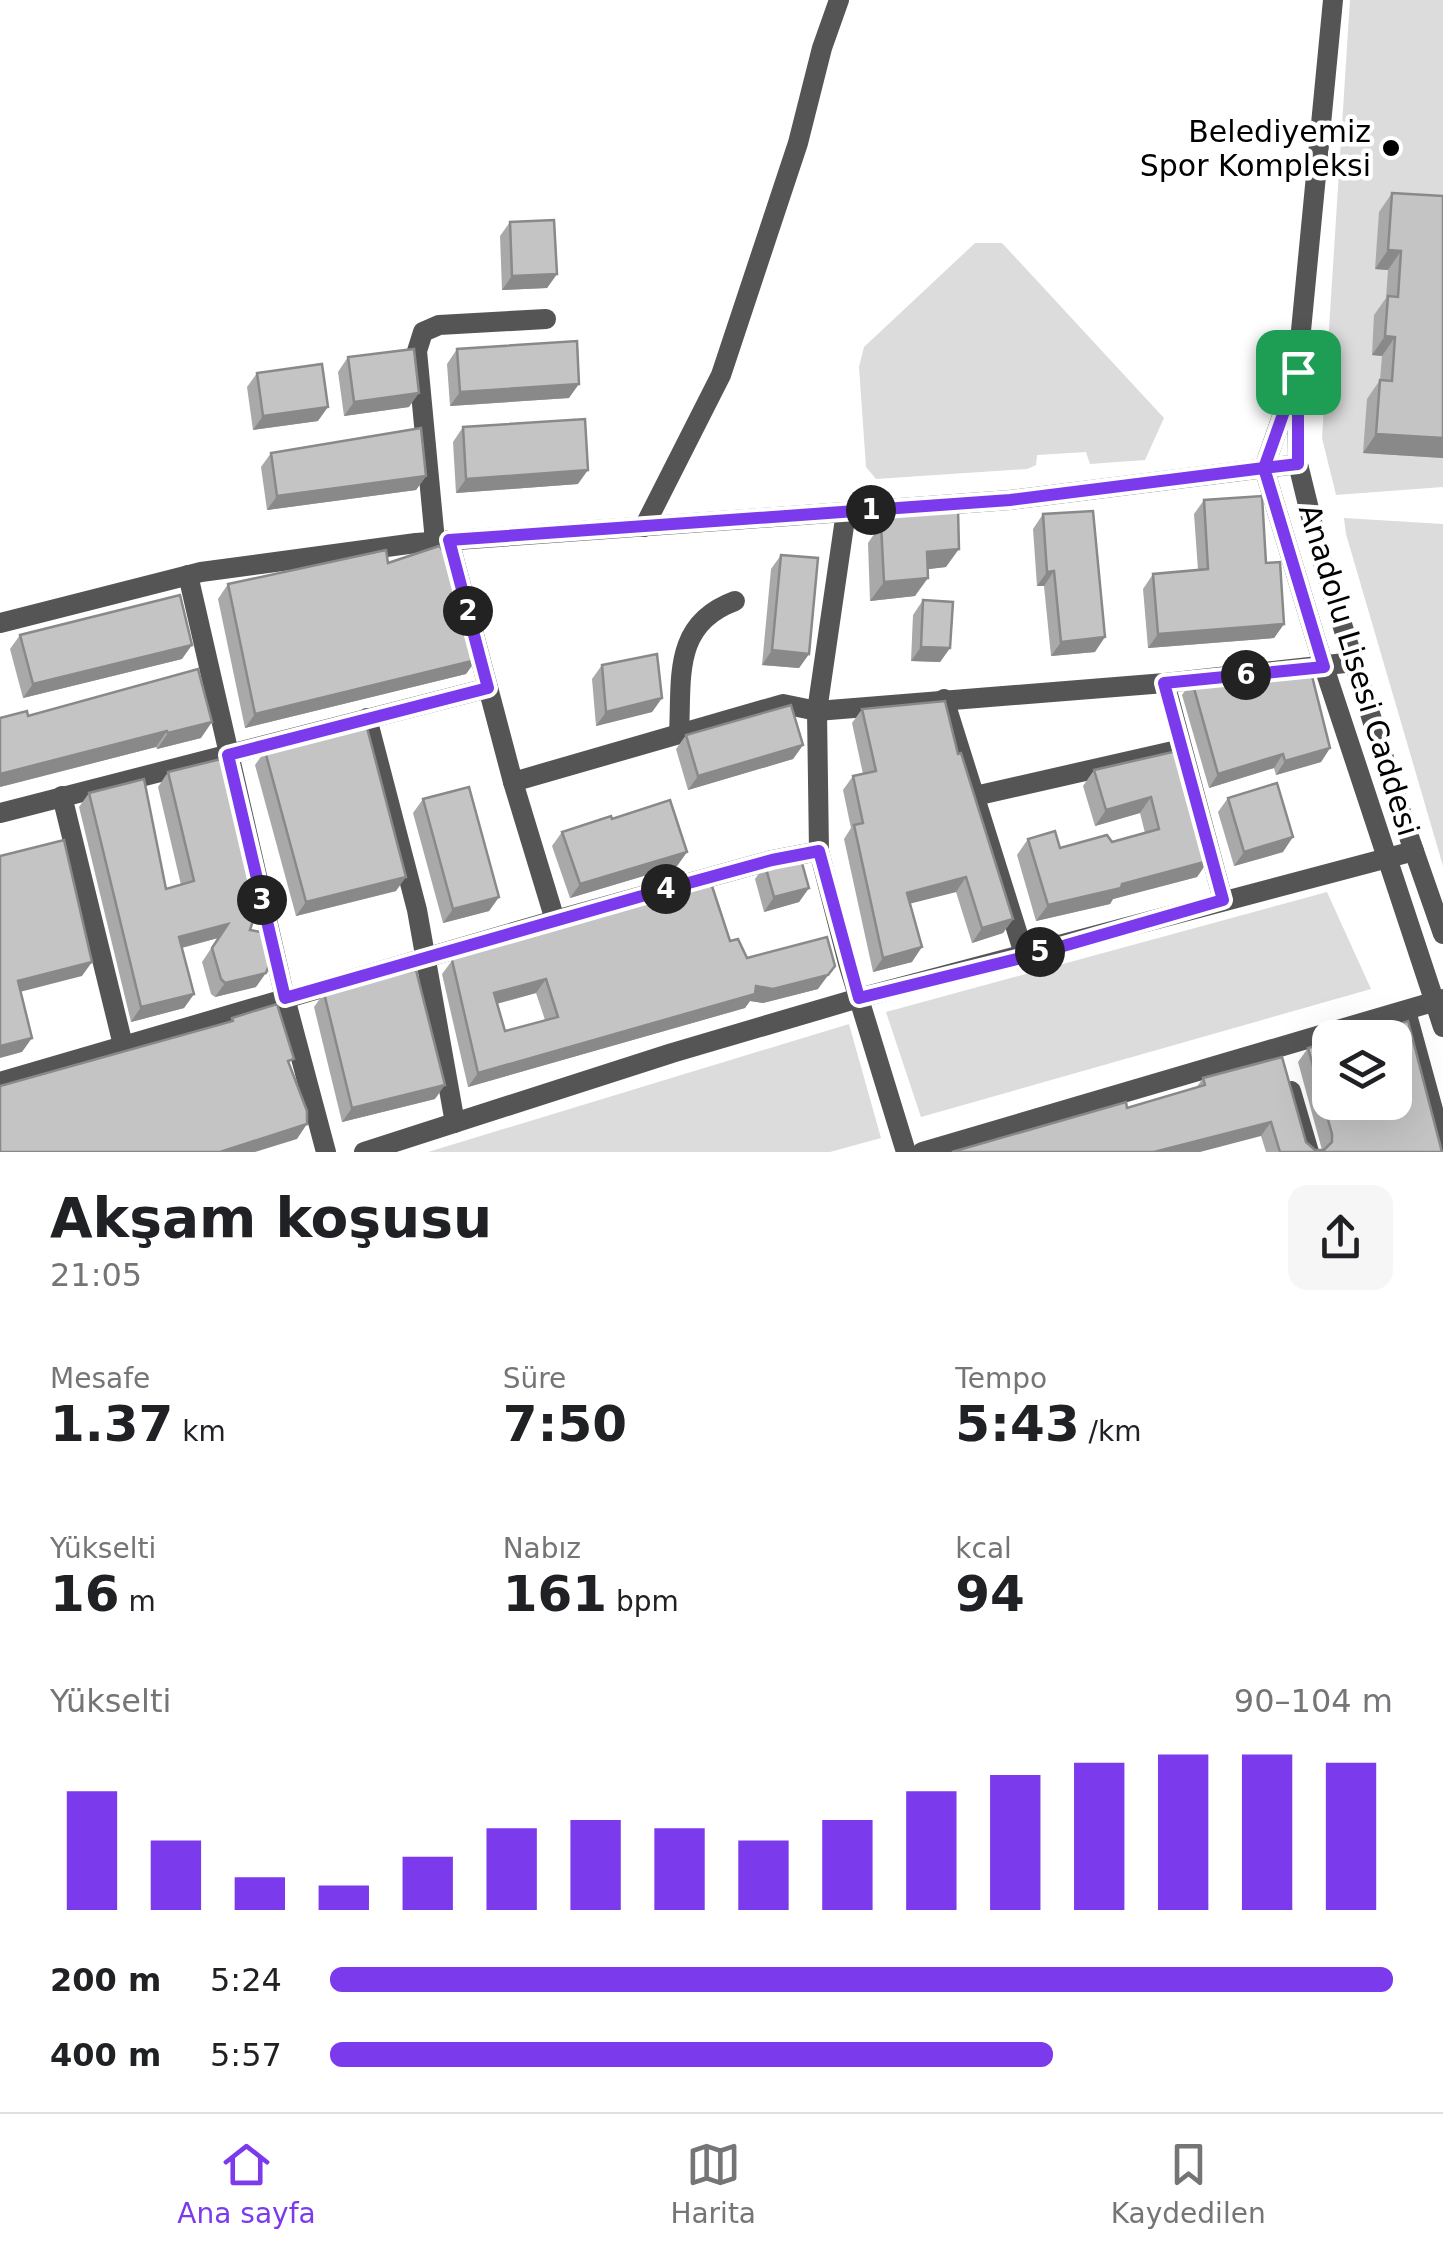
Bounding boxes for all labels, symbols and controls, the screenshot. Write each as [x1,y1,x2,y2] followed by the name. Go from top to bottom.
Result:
[1140,114,1371,183] place label: Belediyemiz Spor Kompleksi
[1380,137,1402,159] marker: Belediyemiz Spor Kompleksi
[1256,330,1341,415] pin
[1271,345,1326,400] icon: arrive
[846,485,896,535] pin: 1
[861,493,881,526] text: 1
[1292,500,1426,840] street label: Anadolu Lisesi Caddesi
[443,586,493,636] pin: 2
[458,594,478,627] text: 2
[1221,650,1271,700] pin: 6
[1236,658,1256,691] text: 6
[641,864,691,914] pin: 4
[656,872,676,905] text: 4
[237,875,287,925] pin: 3
[252,883,272,916] text: 3
[1015,927,1065,977] pin: 5
[1030,935,1050,968] text: 5
[1312,1020,1412,1120] map controls
[1312,1020,1412,1120] button: layers
[1288,1185,1393,1290] button: share
[50,1186,492,1250] text: Akşam koşusu
[50,1256,142,1294] text: 21:05
[50,1362,150,1395] text: Mesafe
[503,1362,566,1395] text: Süre
[955,1362,1047,1395] text: Tempo
[50,1395,173,1453] text: 1.37
[503,1395,627,1453] text: 7:50
[955,1395,1080,1453] text: 5:43
[173,1415,226,1448] text: km
[1080,1415,1142,1448] text: /km
[50,1532,156,1565] text: Yükselti
[503,1532,581,1565] text: Nabız
[955,1532,1012,1565] text: kcal
[50,1565,120,1623] text: 16
[503,1565,607,1623] text: 161
[955,1565,1025,1623] text: 94
[120,1585,156,1618] text: m
[607,1585,679,1618] text: bpm
[50,1682,171,1720] text: Yükselti
[1234,1682,1393,1720] text: 90–104 m
[50,1961,161,1999] text: 200 m
[210,1961,282,1999] text: 5:24
[50,2036,161,2074] text: 400 m
[210,2036,282,2074] text: 5:57
[177,2137,316,2230] tab: Ana sayfa
[670,2137,756,2230] tab: Harita
[1111,2137,1266,2230] tab: Kaydedilen

